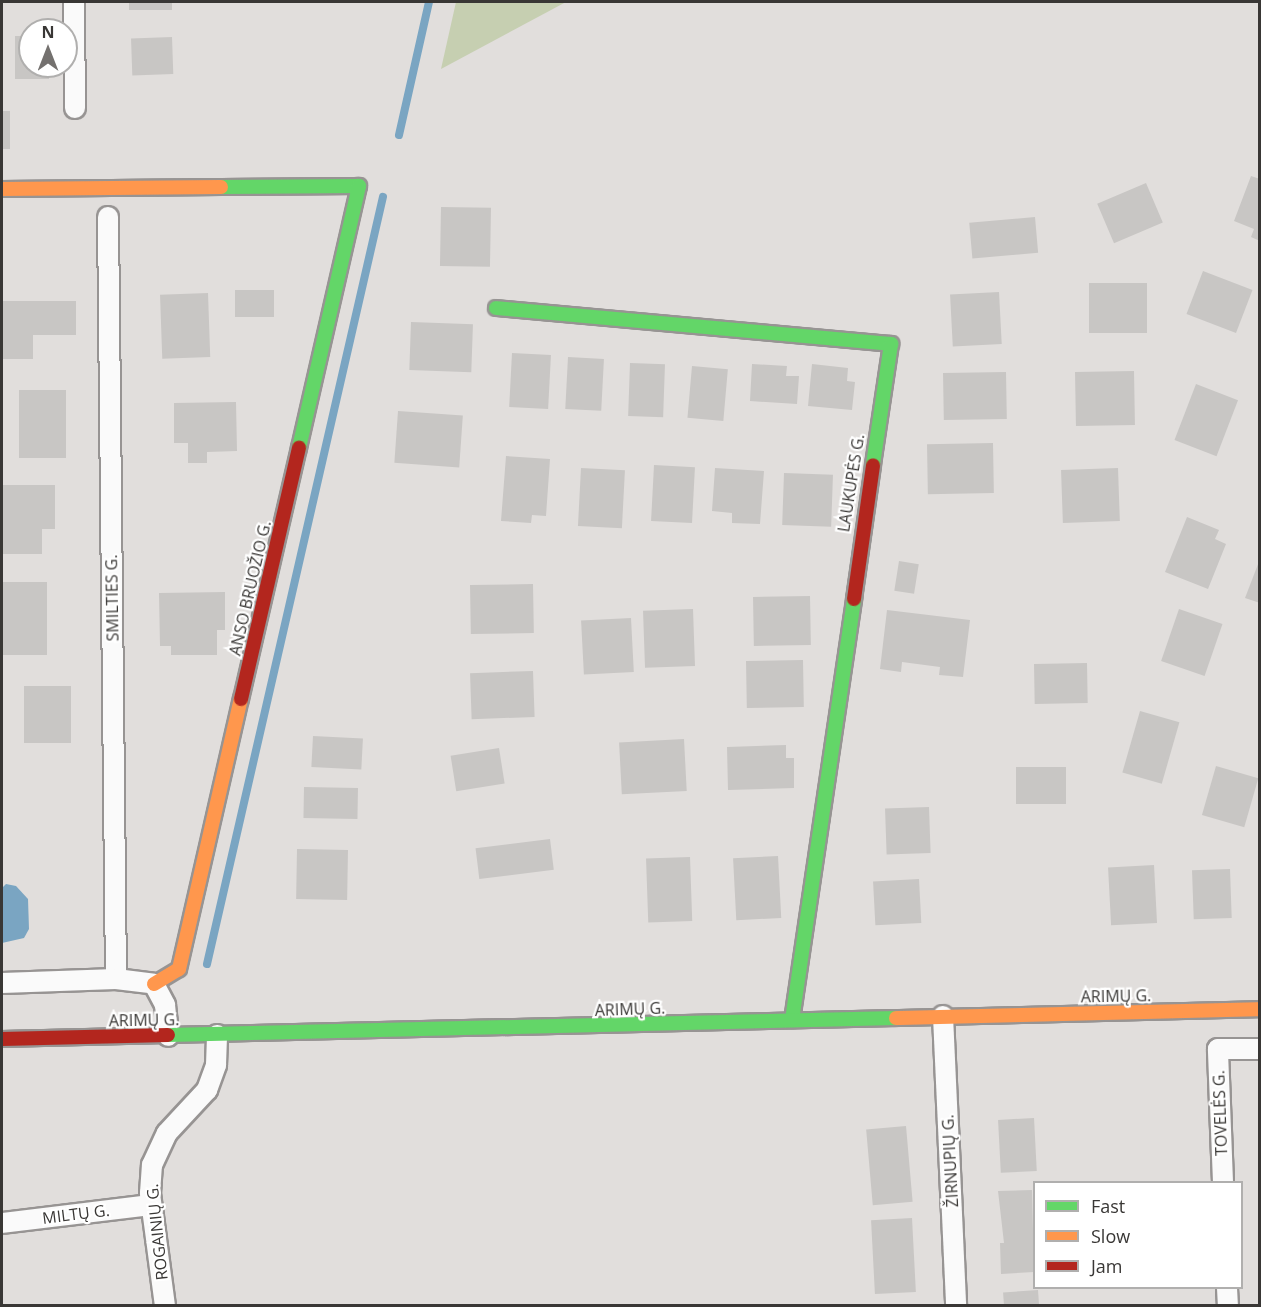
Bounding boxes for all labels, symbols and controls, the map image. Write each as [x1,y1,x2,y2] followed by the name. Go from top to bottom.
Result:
[18,18,78,78] north arrow
[41,21,55,43] text: N
[834,433,868,533] street label: LAUKUPĖS G.
[225,519,275,657] street label: ANSO BRUOŽIO G.
[102,554,122,642] street label: SMILTIES G.
[1081,986,1151,1006] street label: ARIMŲ G.
[594,998,666,1020] street label: ARIMŲ G.
[109,1010,179,1030] street label: ARIMŲ G.
[1209,1070,1231,1156] street label: TOVELĖS G.
[938,1114,962,1208] street label: ŽIRNUPIŲ G.
[1033,1181,1243,1289] legend
[142,1183,172,1281] street label: ROGAINIŲ G.
[1091,1194,1125,1218] text: Fast
[41,1200,111,1228] street label: MILTŲ G.
[1091,1224,1130,1248] text: Slow
[1091,1254,1123,1278] text: Jam

